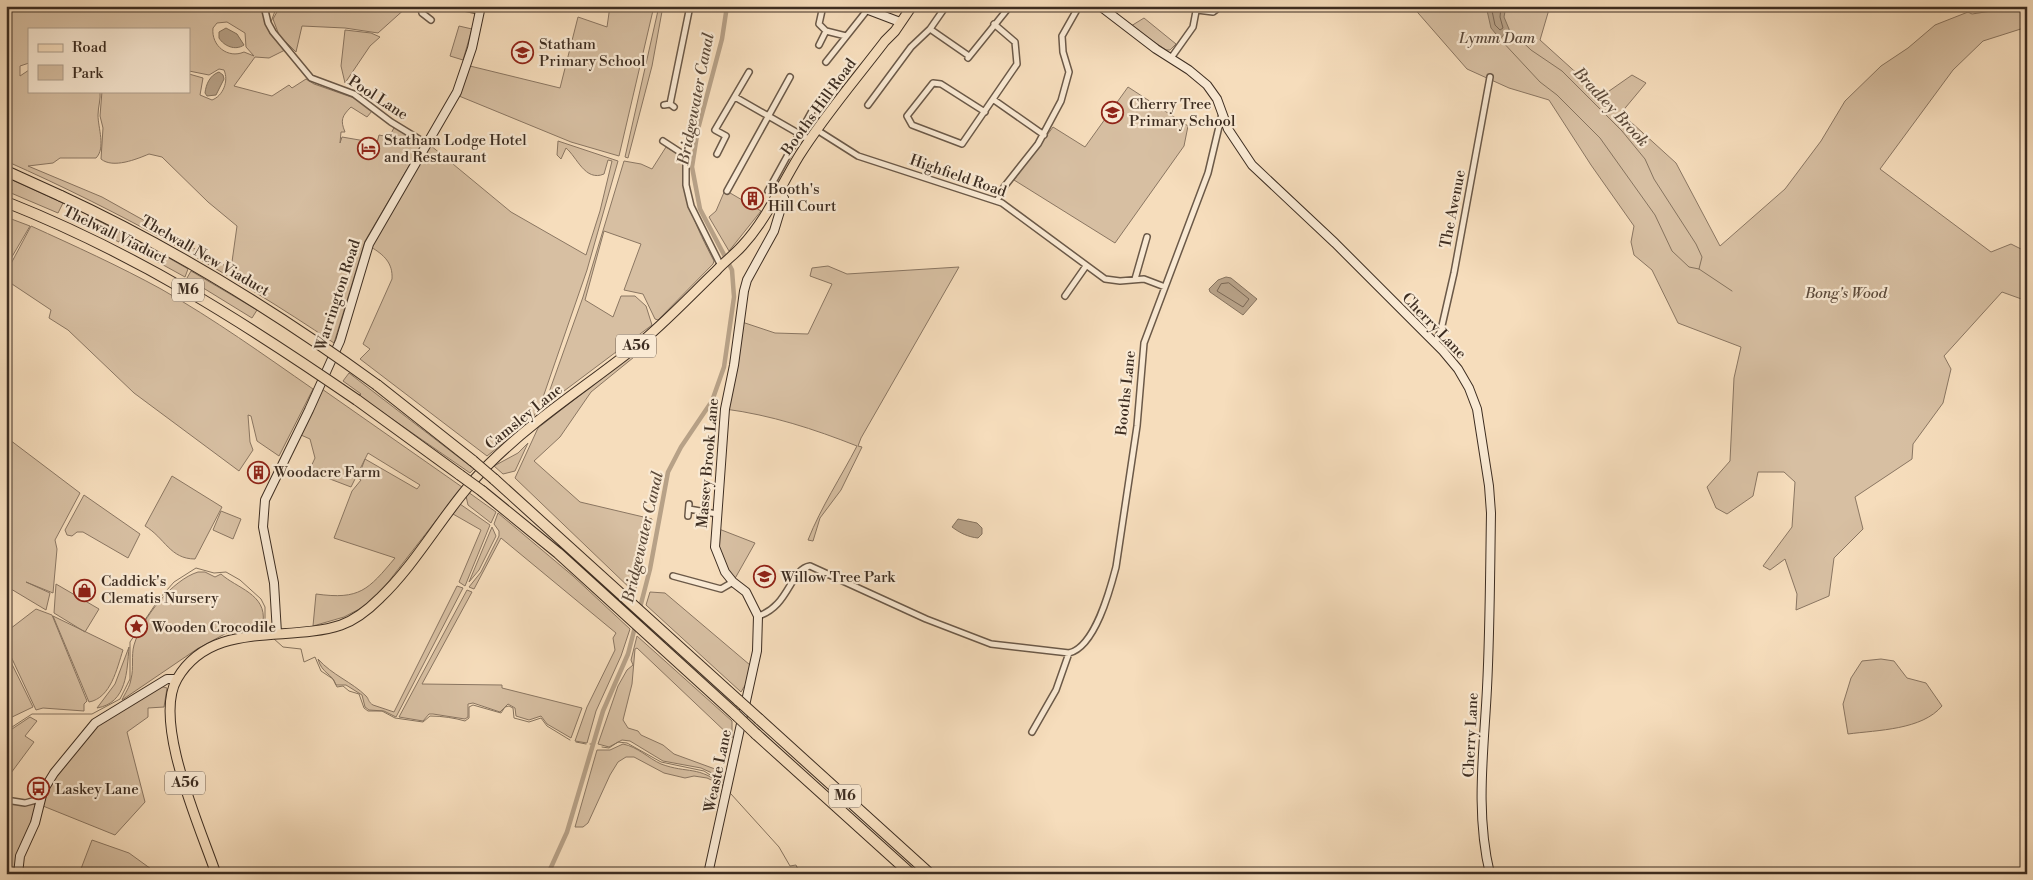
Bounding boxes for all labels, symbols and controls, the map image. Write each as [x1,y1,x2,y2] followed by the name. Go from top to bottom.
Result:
[28,28,190,92] legend
[1458,29,1536,48] park label: Lymm Dam
[673,31,719,168] water label: Bridgewater Canal
[539,35,646,71] place label: Statham Primary School
[72,38,107,57] text: Road
[511,41,535,65] school or university icon: Statham Primary School
[777,54,861,160] street label: Booths Hill Road
[1568,62,1653,151] water label: Bradley Brook
[72,64,104,83] text: Park
[344,72,412,124] street label: Pool Lane
[1129,95,1236,131] place label: Cherry Tree Primary School
[1101,101,1125,125] school or university icon: Cherry Tree Primary School
[384,131,527,167] place label: Statham Lodge Hotel and Restaurant
[356,137,380,161] hotel icon: Statham Lodge Hotel and Restaurant
[907,151,1009,202] street label: Highfield Road
[1436,168,1470,250] street label: The Avenue
[767,180,837,216] place label: Booth's Hill Court
[740,186,764,210] building icon: Booth's Hill Court
[60,202,171,269] street label: Thelwall Viaduct
[137,211,273,301] street label: Thelwall New Viaduct
[311,237,365,354] street label: Warrington Road
[172,278,204,302] road number: M6
[1804,284,1888,303] park label: Bong's Wood
[1398,289,1470,363] street label: Cherry Lane
[616,334,656,358] road number: A56
[1112,350,1140,437] street label: Booths Lane
[482,380,566,454] street label: Camsley Lane
[693,397,723,529] street label: Massey Brook Lane
[246,460,270,484] building icon: Woodacre Farm
[273,463,381,482] place label: Woodacre Farm
[618,469,668,606] water label: Bridgewater Canal
[753,565,777,589] school or university icon: Willow Tree Park
[780,568,896,587] place label: Willow Tree Park
[101,572,219,608] place label: Caddick's Clematis Nursery
[73,578,97,602] shop icon: Caddick's Clematis Nursery
[124,615,148,639] place icon: Wooden Crocodile
[151,618,276,637] place label: Wooden Crocodile
[1459,692,1483,778] street label: Cherry Lane
[700,728,736,815] street label: Weaste Lane
[165,771,205,794] road number: A56
[27,777,51,801] bus stop icon: Laskey Lane
[55,780,139,799] place label: Laskey Lane
[829,784,861,808] road number: M6

